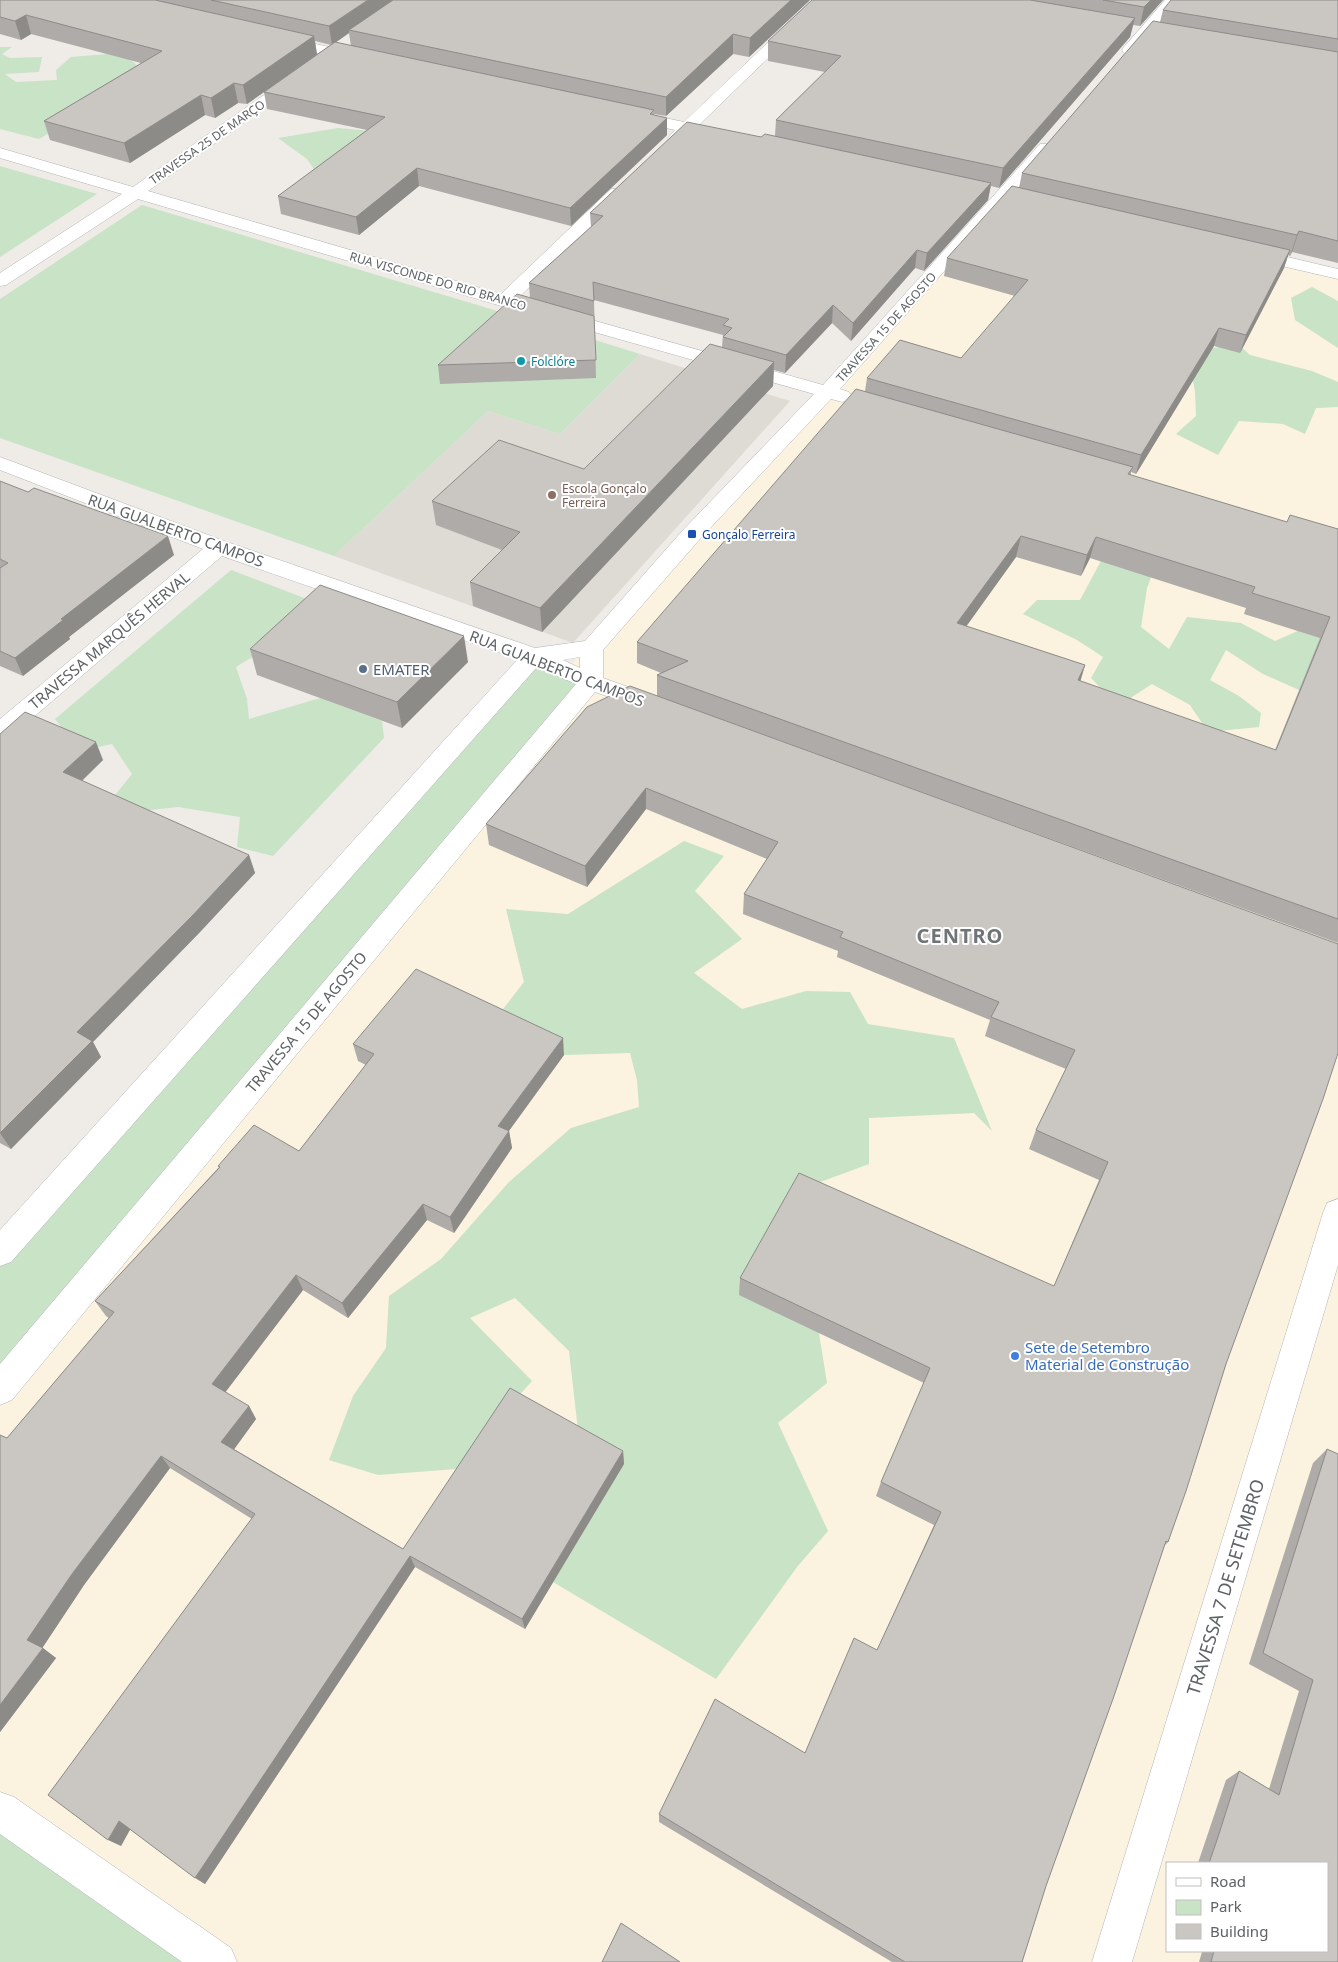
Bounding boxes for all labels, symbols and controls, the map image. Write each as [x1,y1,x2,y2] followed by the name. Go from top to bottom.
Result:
[146,96,268,188] street label: TRAVESSA 25 DE MARÇO
[348,248,528,314] street label: RUA VISCONDE DO RIO BRANCO
[832,268,940,386] street label: TRAVESSA 15 DE AGOSTO
[531,353,575,370] place label: Folclóre
[515,355,527,367] marker: Folclóre
[562,480,647,511] place label: Escola Gonçalo Ferreira
[85,489,267,571] street label: RUA GUALBERTO CAMPOS
[546,489,558,501] marker: Escola Gonçalo Ferreira
[702,526,795,543] place label: Gonçalo Ferreira
[686,528,698,540] marker: Gonçalo Ferreira
[24,567,194,713] street label: TRAVESSA MARQUÊS HERVAL
[467,625,647,711] street label: RUA GUALBERTO CAMPOS
[373,659,430,679] place label: EMATER
[357,663,369,675] marker: EMATER
[917,922,1003,949] district label: CENTRO
[241,947,371,1097] street label: TRAVESSA 15 DE AGOSTO
[1025,1337,1189,1374] place label: Sete de Setembro Material de Construção
[1009,1350,1021,1362] marker: Sete de Setembro Material de Construção
[1181,1476,1269,1698] street label: TRAVESSA 7 DE SETEMBRO
[1166,1862,1328,1952] legend
[1210,1871,1246,1891] text: Road
[1210,1896,1242,1916] text: Park
[1210,1921,1268,1941] text: Building

